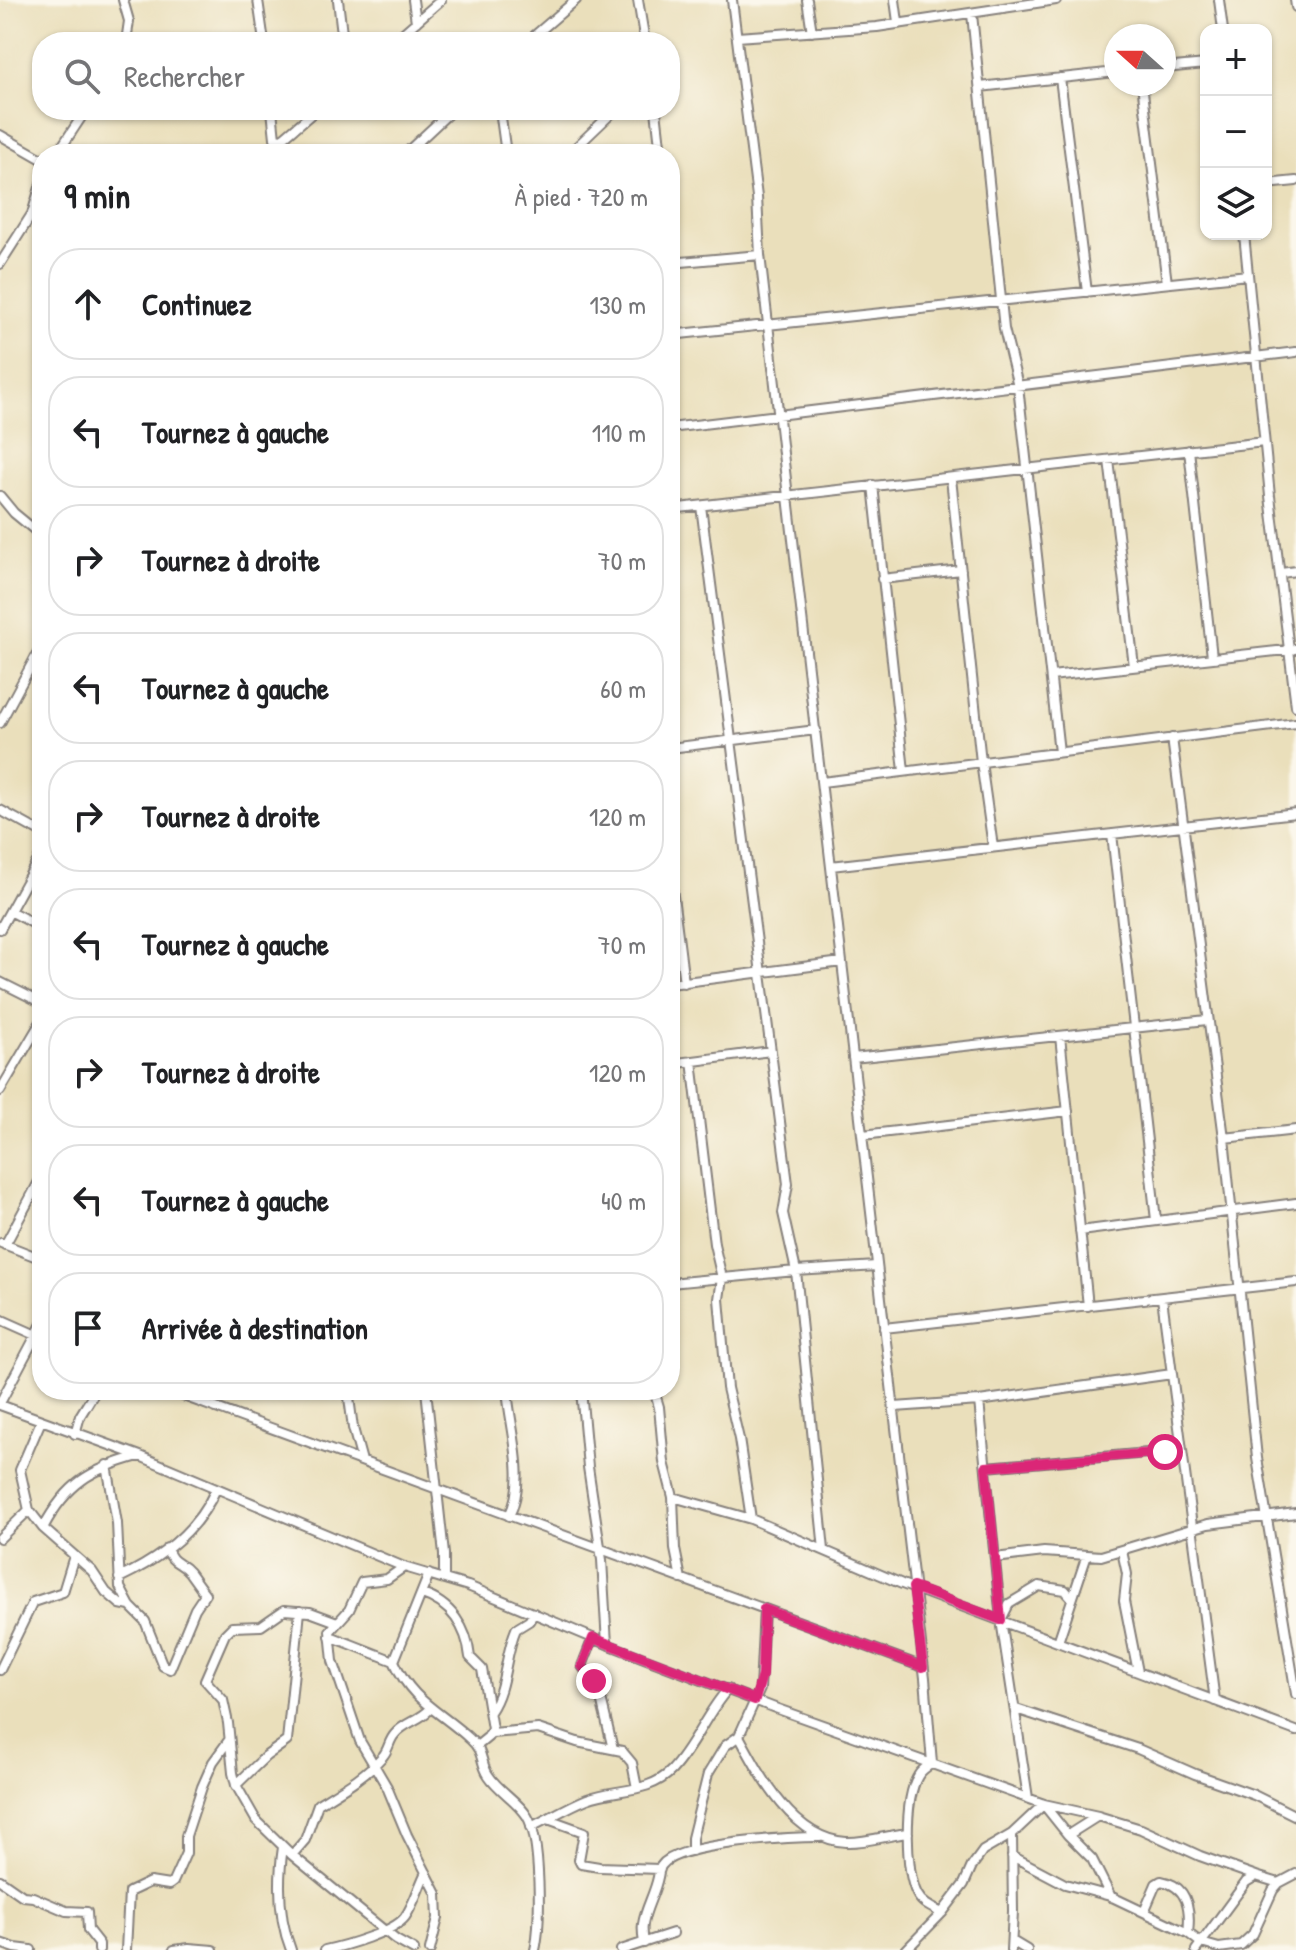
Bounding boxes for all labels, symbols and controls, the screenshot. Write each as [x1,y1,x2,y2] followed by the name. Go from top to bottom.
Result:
[1104,24,1176,96] north arrow
[1200,24,1272,240] map controls
[1200,24,1272,96] button: +
[32,32,680,120] search box
[60,54,104,98] icon: search
[124,56,245,96] text: Rechercher
[1200,96,1272,168] button: −
[1200,168,1272,240] button: layers
[64,173,130,219] text: 9 min
[514,179,648,214] text: À pied · 720 m
[66,282,110,326] icon: ahead
[142,284,251,324] text: Continuez
[590,287,646,322] text: 130 m
[66,410,110,454] icon: left
[142,412,329,452] text: Tournez à gauche
[592,415,646,450] text: 110 m
[66,538,110,582] icon: right
[142,540,320,580] text: Tournez à droite
[598,543,646,578] text: 70 m
[66,666,110,710] icon: left
[142,668,329,708] text: Tournez à gauche
[600,671,646,706] text: 60 m
[66,794,110,838] icon: right
[142,796,320,836] text: Tournez à droite
[589,799,646,834] text: 120 m
[66,922,110,966] icon: left
[142,924,329,964] text: Tournez à gauche
[598,927,646,962] text: 70 m
[66,1050,110,1094] icon: right
[142,1052,320,1092] text: Tournez à droite
[589,1055,646,1090] text: 120 m
[66,1178,110,1222] icon: left
[142,1180,329,1220] text: Tournez à gauche
[601,1183,646,1218] text: 40 m
[66,1306,110,1350] icon: arrive
[142,1308,368,1348] text: Arrivée à destination
[1147,1434,1183,1470] route start
[576,1663,612,1699] route end

